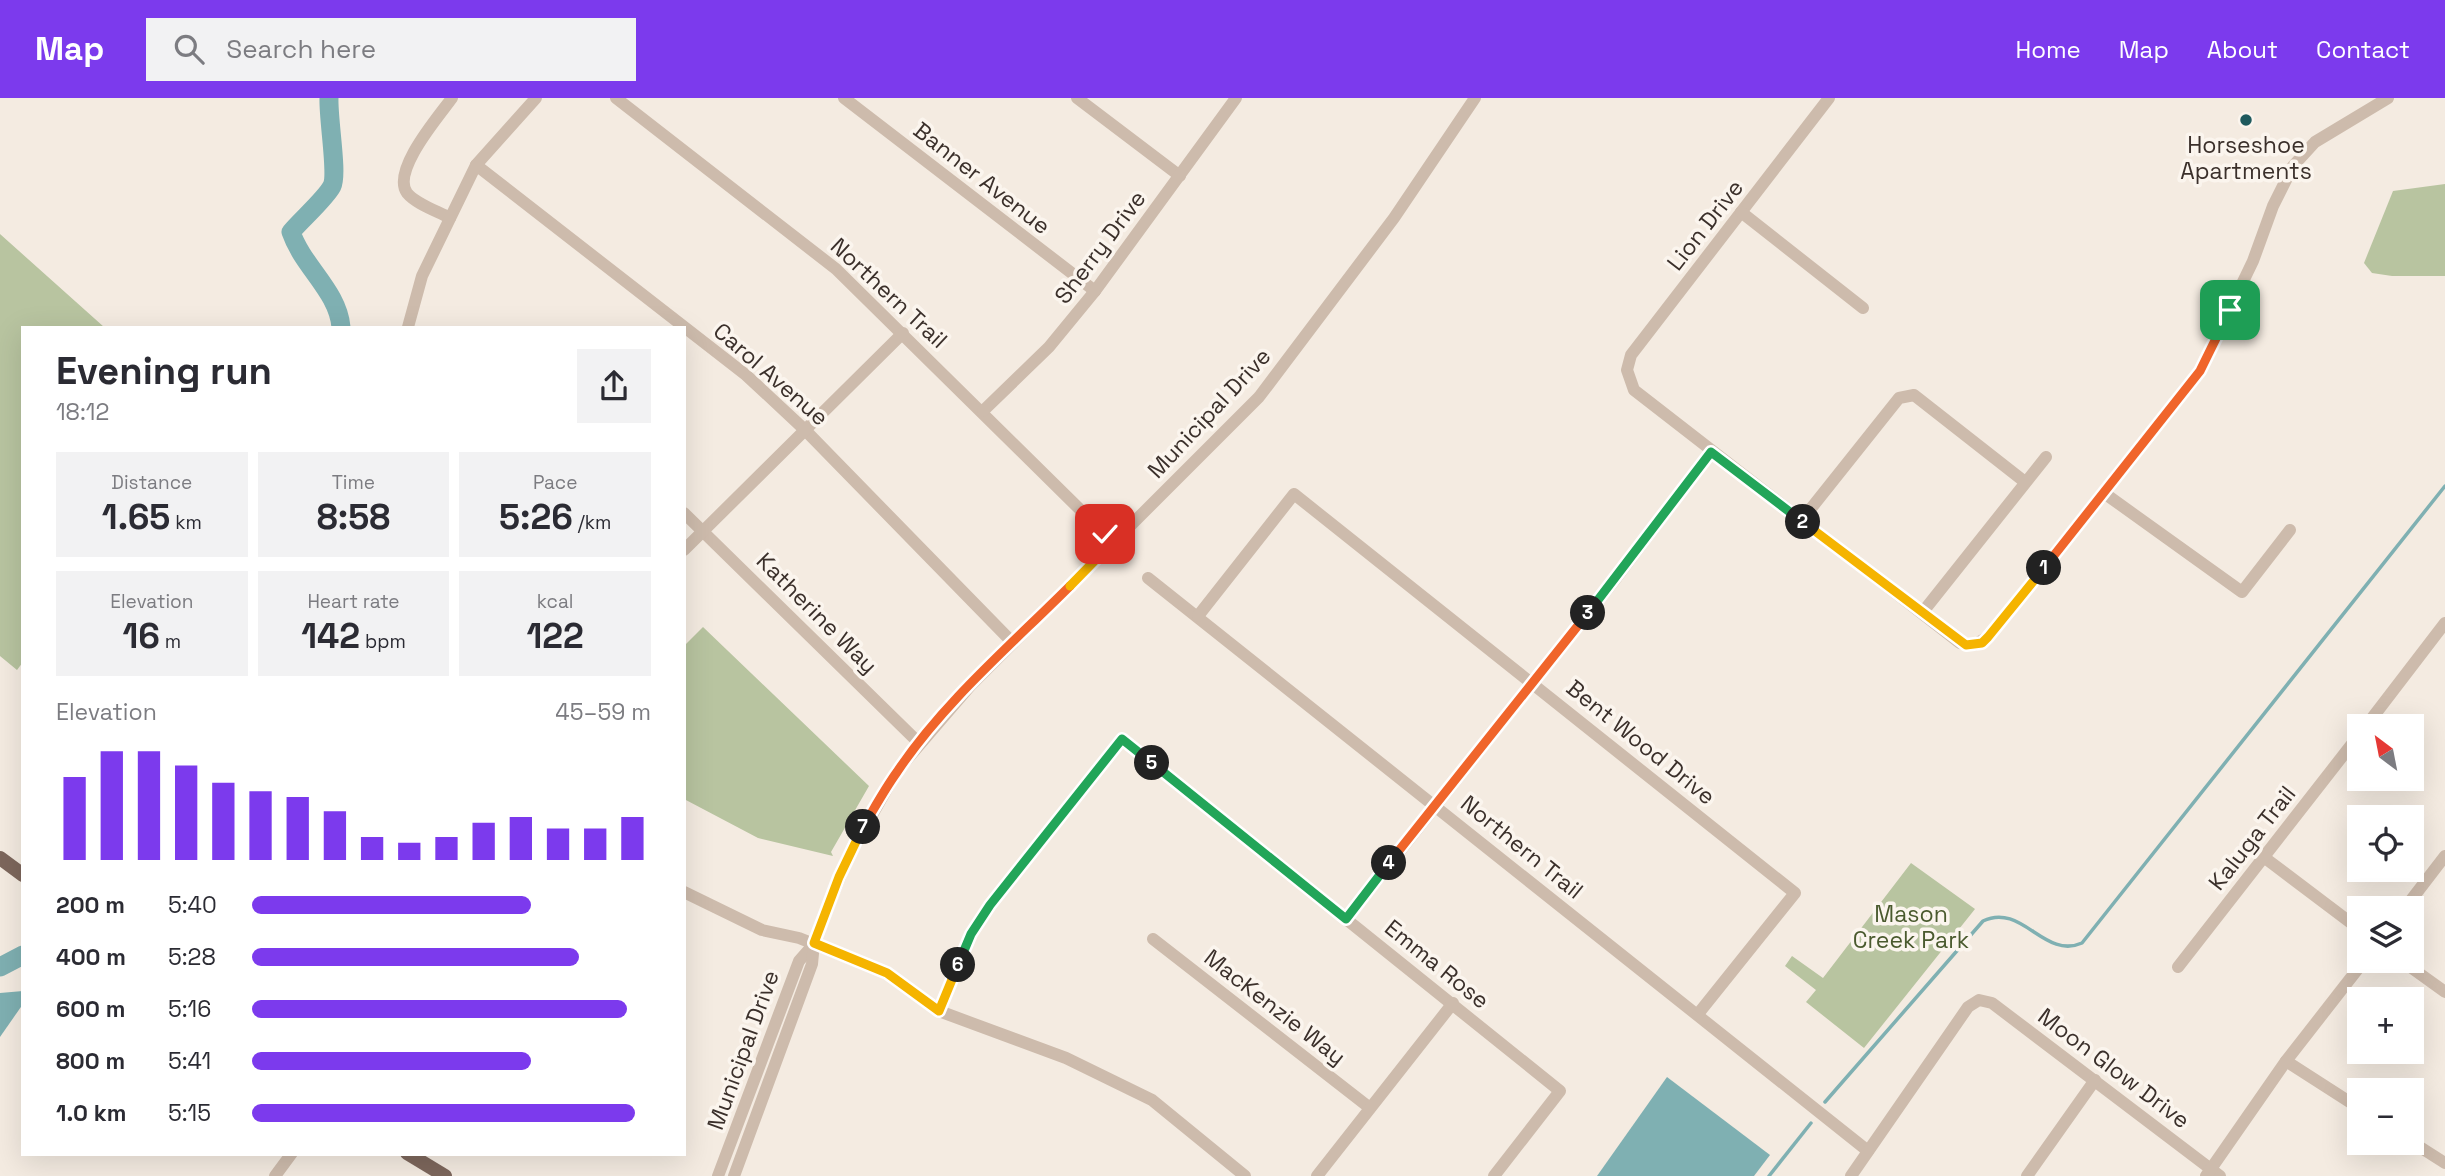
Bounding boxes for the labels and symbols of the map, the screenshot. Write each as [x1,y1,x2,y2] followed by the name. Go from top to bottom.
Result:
[2238,112,2254,128] marker: Horseshoe Apartments
[907,115,1057,241] street label: Banner Avenue
[2180,130,2312,186] place label: Horseshoe Apartments
[1660,173,1750,277] street label: Lion Drive
[1048,184,1152,310] street label: Sherry Drive
[824,231,954,355] street label: Northern Trail
[2200,280,2260,340] pin
[707,316,835,432] street label: Carol Avenue
[1141,341,1277,485] street label: Municipal Drive
[1075,504,1135,564] pin
[1786,504,1820,540] pin: 2
[750,546,884,680] street label: Katherine Way
[2026,550,2062,586] pin: 1
[1570,596,1606,630] pin: 3
[1560,673,1722,811] street label: Bent Wood Drive
[2347,714,2424,791] north arrow
[1134,746,1170,780] pin: 5
[2202,780,2302,896] street label: Kaluga Trail
[1455,788,1589,906] street label: Northern Trail
[846,810,880,844] pin: 7
[1372,846,1406,880] pin: 4
[1853,899,1969,955] park label: Mason Creek Park
[1379,913,1495,1015] street label: Emma Rose
[1198,942,1352,1072] street label: MacKenzie Way
[940,948,976,982] pin: 6
[700,966,786,1134] street label: Municipal Drive
[2032,1001,2196,1135] street label: Moon Glow Drive

